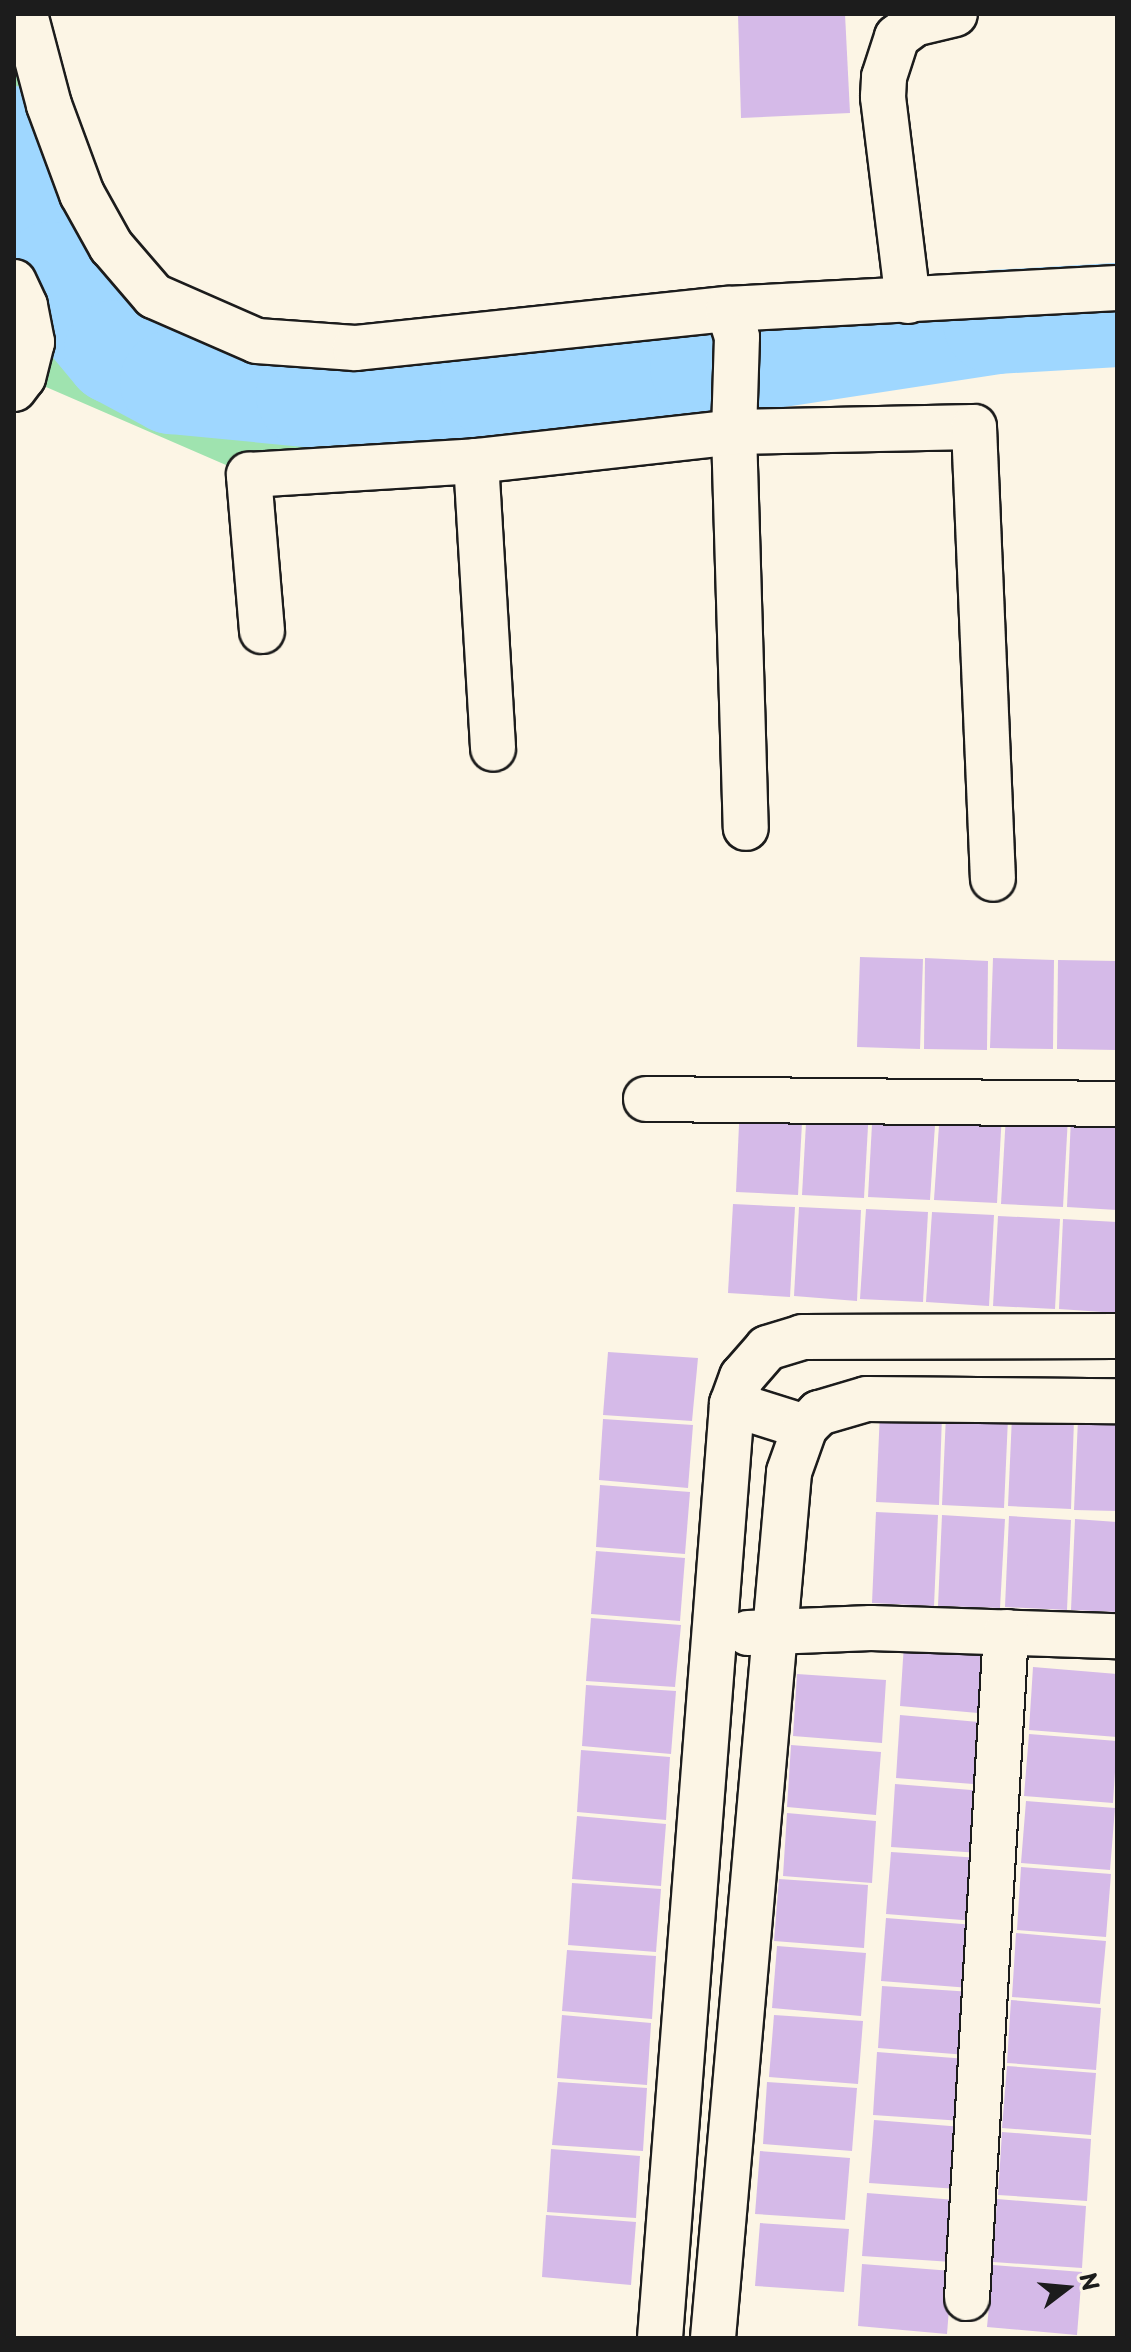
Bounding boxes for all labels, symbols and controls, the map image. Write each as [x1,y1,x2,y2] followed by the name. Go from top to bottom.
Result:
[1027,2248,1107,2328] north arrow
[1072,2268,1109,2294] text: N

